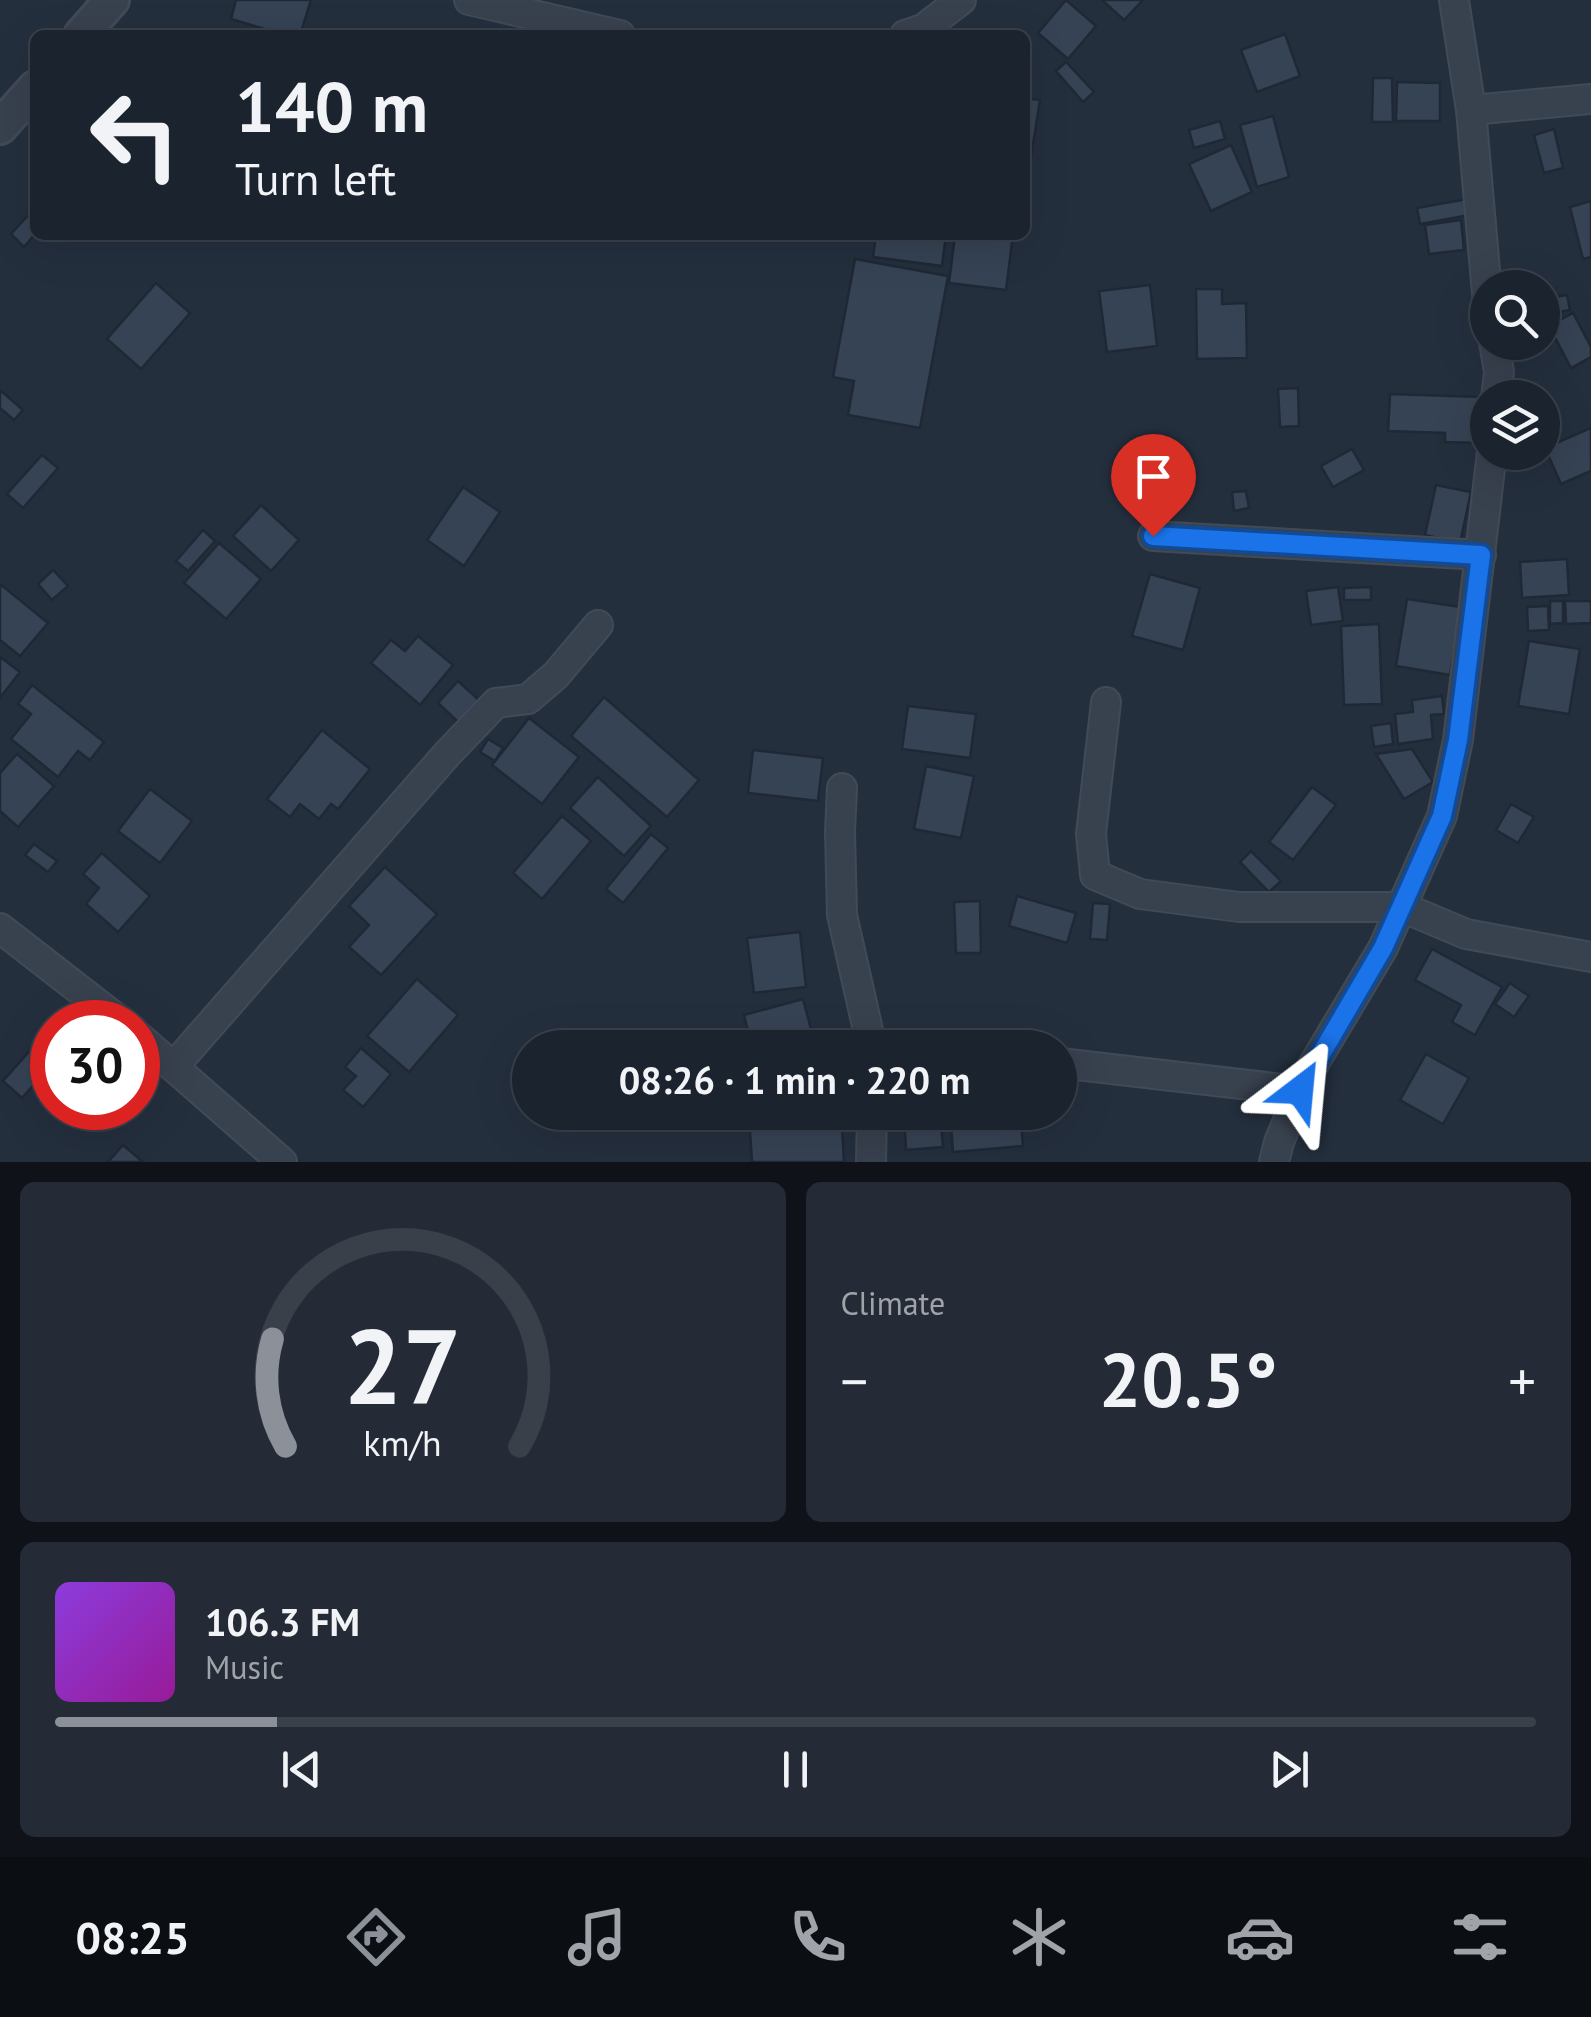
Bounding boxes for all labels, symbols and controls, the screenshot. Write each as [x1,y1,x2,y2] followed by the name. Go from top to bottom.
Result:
[235,61,428,151] text: 140 m
[70,70,200,200] icon: left
[235,149,396,207] text: Turn left
[1470,270,1560,470] map controls
[1470,270,1560,360] button: search
[1470,380,1560,470] button: layers
[1111,434,1196,537] pin
[1126,449,1181,504] icon: arrive
[30,1000,160,1130] speed limit sign: 30
[1248,1038,1352,1142] position arrow
[619,1055,970,1104] text: 08:26 · 1 min · 220 m
[841,1282,945,1324] text: Climate
[344,1298,462,1433] text: 27
[1099,1331,1278,1428] text: 20.5°
[841,1345,868,1416] text: −
[1508,1345,1536,1416] text: +
[364,1420,442,1466] text: km/h
[205,1597,360,1646] text: 106.3 FM
[205,1646,284,1688] text: Music
[274,1742,329,1797] icon: previous
[768,1742,823,1797] icon: pause
[1262,1742,1317,1797] icon: next
[341,1902,411,1972] icon: directions
[562,1902,632,1972] icon: music
[783,1902,853,1972] icon: phone
[1004,1902,1074,1972] icon: climate
[1225,1902,1295,1972] icon: car
[1445,1902,1515,1972] icon: filters
[75,1908,190,1966] text: 08:25

